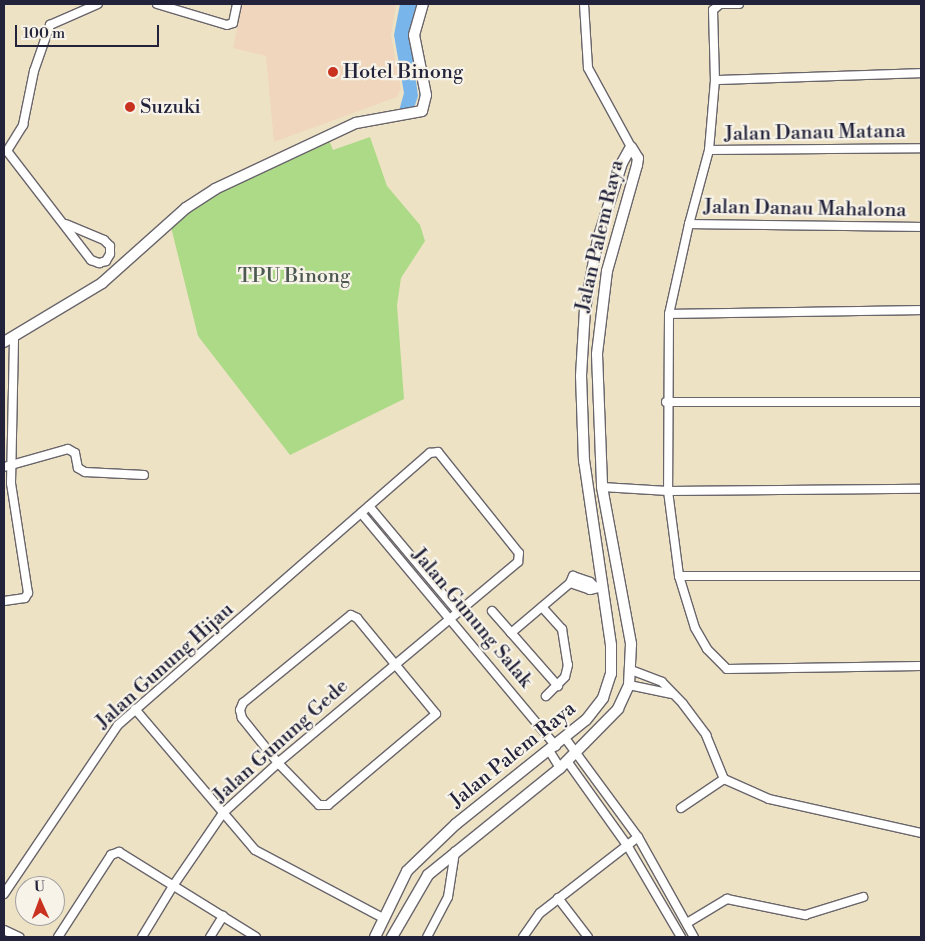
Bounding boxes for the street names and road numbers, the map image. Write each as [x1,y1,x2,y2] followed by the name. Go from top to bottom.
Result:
[724,119,906,147] street label: Jalan Danau Matana
[571,158,629,314] street label: Jalan Palem Raya
[703,195,907,223] street label: Jalan Danau Mahalona
[407,543,537,693] street label: Jalan Gunung Salak
[91,598,239,734] street label: Jalan Gunung Hijau
[209,674,353,808] street label: Jalan Gunung Gede
[445,697,581,813] street label: Jalan Palem Raya

